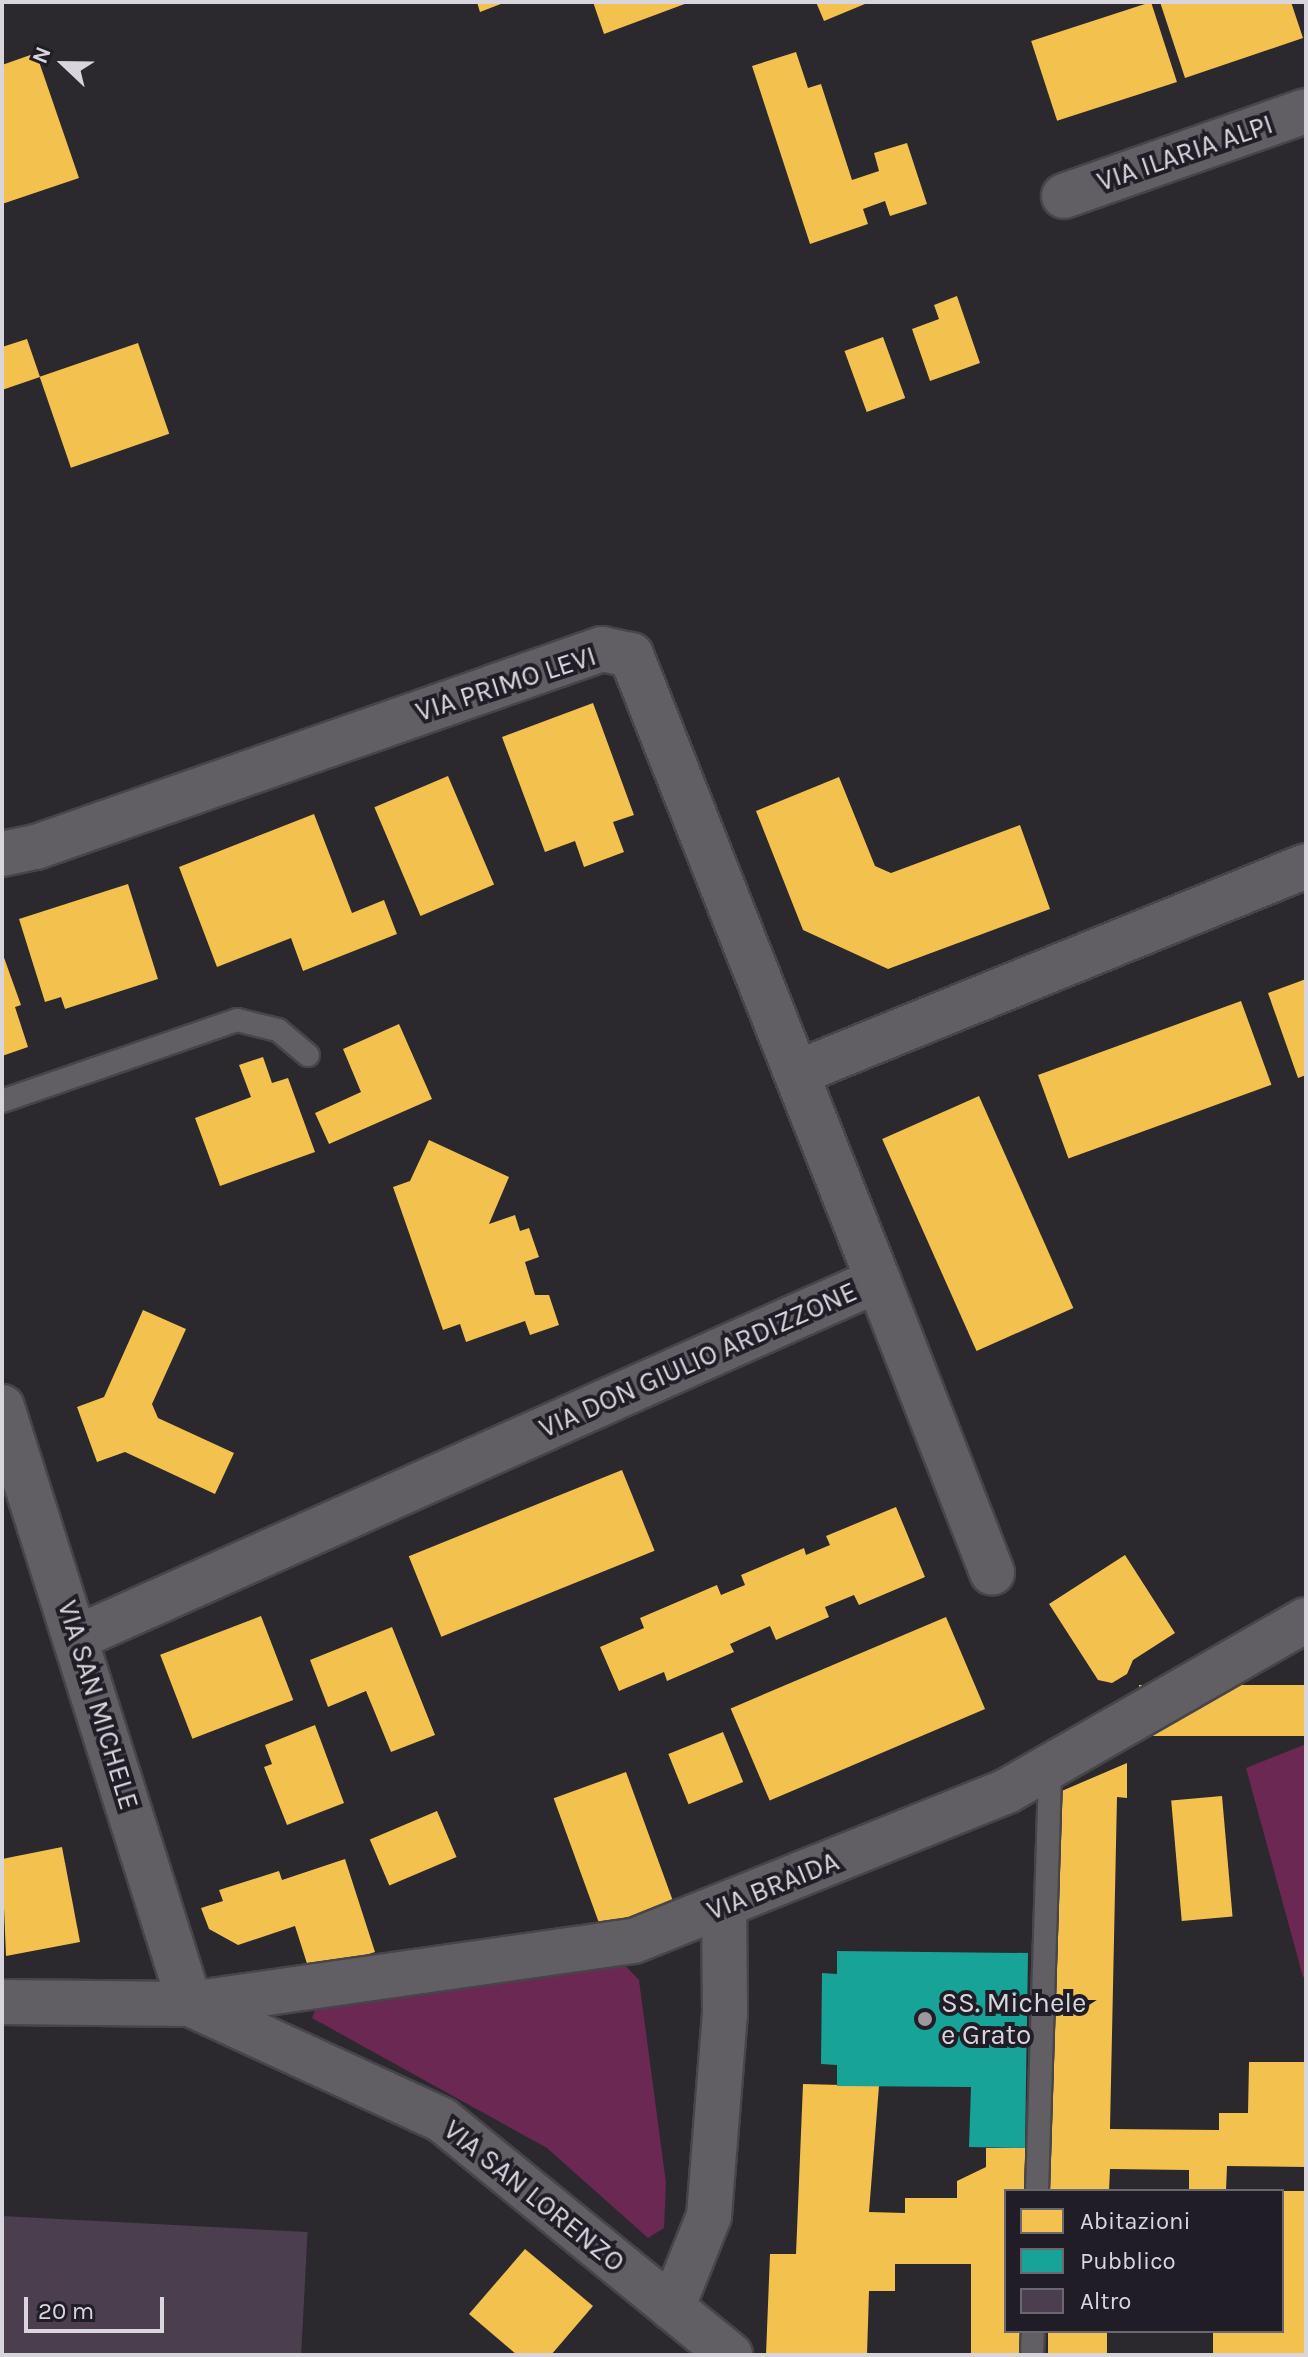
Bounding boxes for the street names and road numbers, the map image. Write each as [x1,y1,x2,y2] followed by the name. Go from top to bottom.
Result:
[1093,107,1277,199] street label: VIA ILARIA ALPI
[412,639,600,729] street label: VIA PRIMO LEVI
[534,1275,862,1445] street label: VIA DON GIULIO ARDIZZONE
[50,1596,146,1814] street label: VIA SAN MICHELE
[702,1844,844,1928] street label: VIA BRAIDA
[437,2113,631,2279] street label: VIA SAN LORENZO

